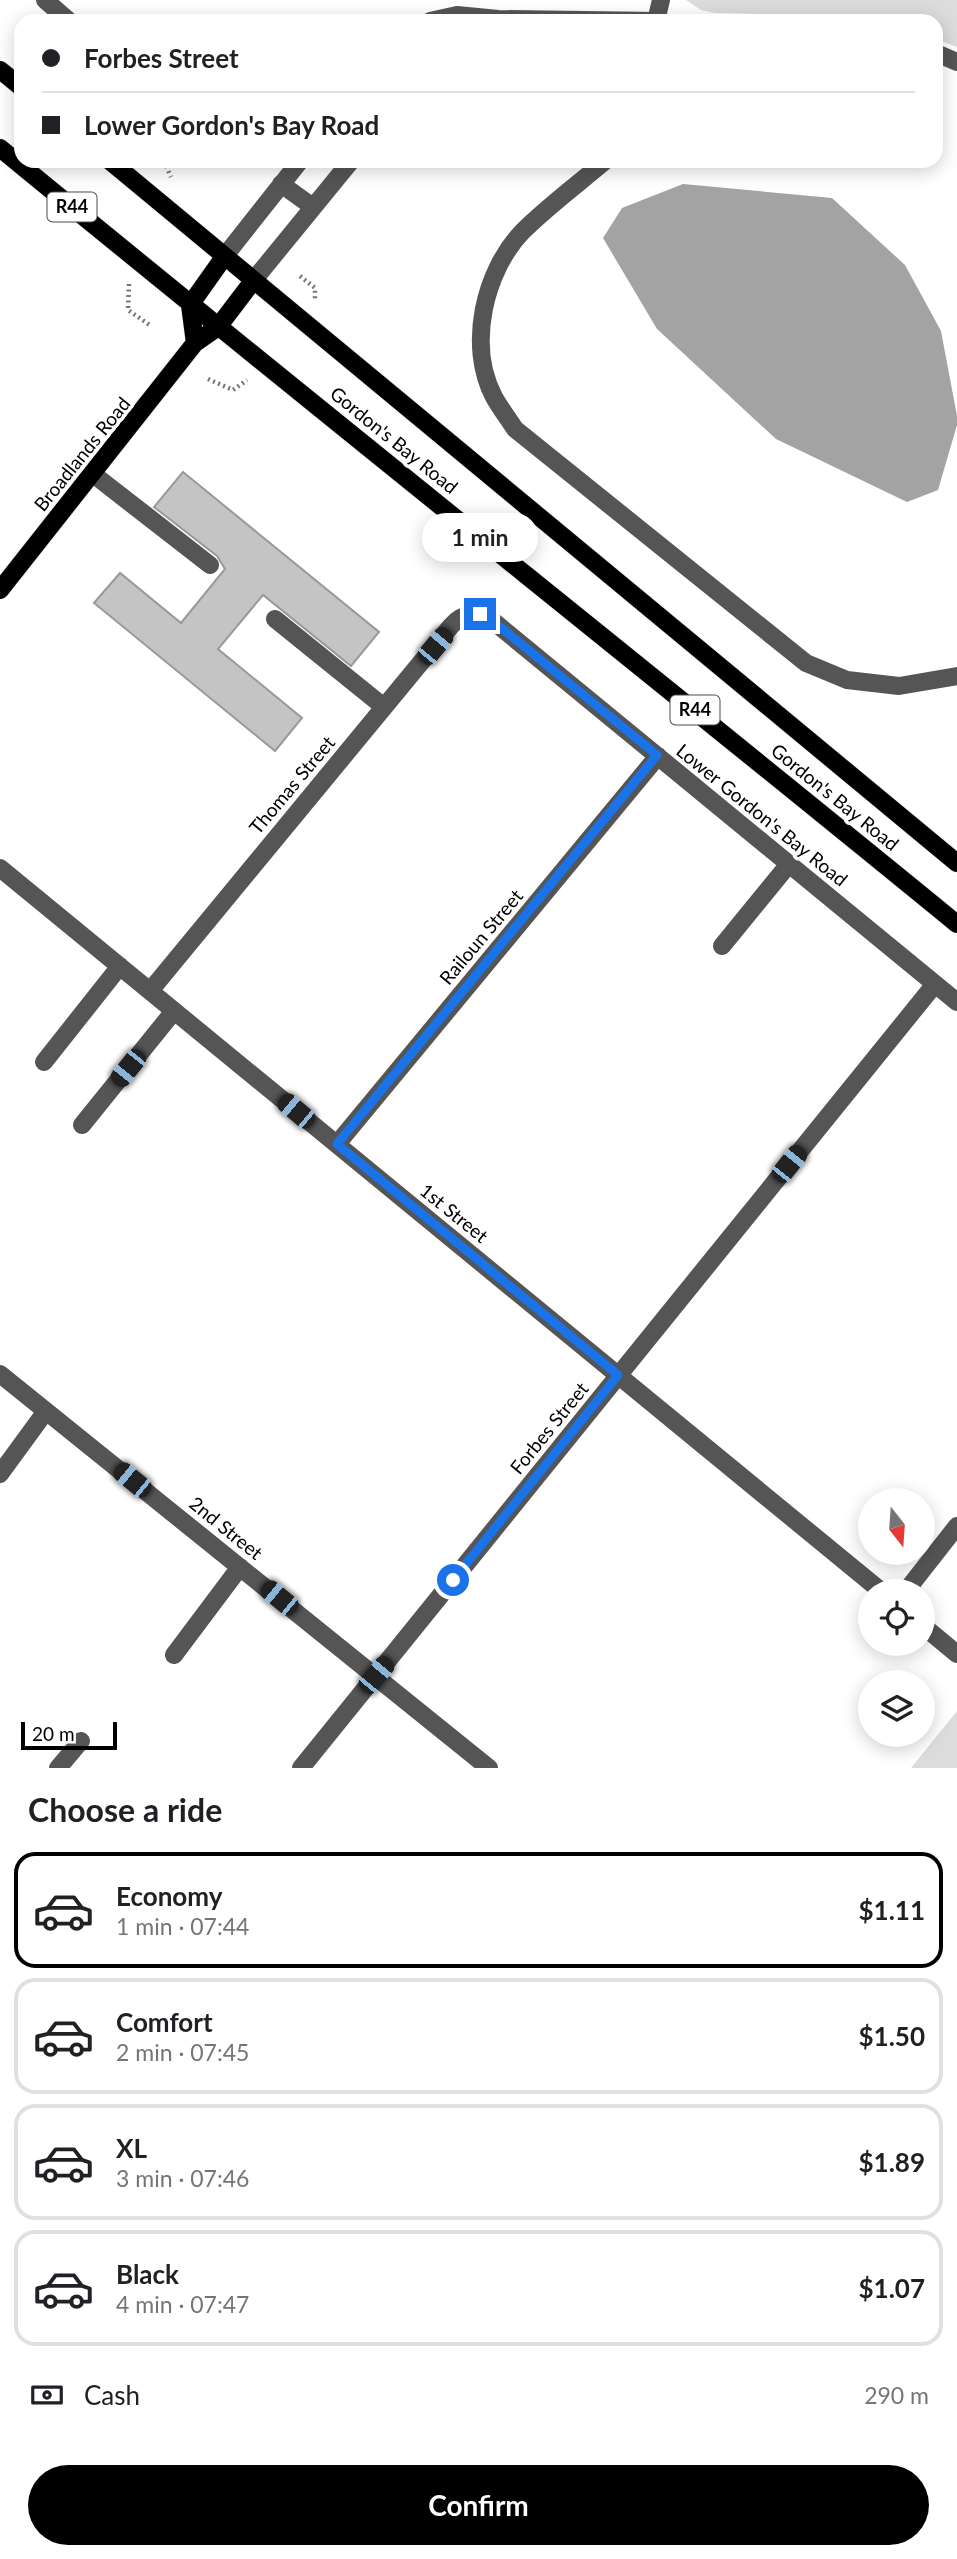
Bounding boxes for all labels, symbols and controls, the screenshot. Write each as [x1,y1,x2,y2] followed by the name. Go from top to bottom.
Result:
[84,42,239,74] text: Forbes Street
[84,109,379,141] text: Lower Gordon's Bay Road
[48,192,96,222] road number: R44
[326,381,463,498] street label: Gordon's Bay Road
[29,392,135,515] street label: Broadlands Road
[422,512,538,562] callout: 1 min
[451,523,509,551] text: 1 min
[464,598,496,630] route end
[414,623,457,669] car
[670,696,720,724] road number: R44
[244,731,339,838] street label: Thomas Street
[767,738,904,855] street label: Gordon's Bay Road
[672,739,852,891] street label: Lower Gordon's Bay Road
[434,884,527,989] street label: Railoun Street
[107,1045,150,1091] car
[274,1089,319,1133] car
[768,1141,811,1187] car
[416,1178,493,1247] street label: 1st Street
[505,1377,593,1478] street label: Forbes Street
[110,1459,155,1501] car
[858,1488,934,1564] north arrow
[858,1488,935,1747] map controls
[185,1491,268,1564] street label: 2nd Street
[437,1564,469,1596] route start
[257,1577,302,1619] car
[858,1579,935,1656] button: locate
[355,1652,398,1698] car
[858,1670,935,1747] button: layers
[21,1719,117,1751] scale bar
[32,1722,75,1745] text: 20 m
[28,1790,222,1829] text: Choose a ride
[32,1879,95,1942] icon: car
[116,1880,222,1912] text: Economy
[859,1894,925,1926] text: $1.11
[116,1912,249,1940] text: 1 min · 07:44
[32,2005,95,2068] icon: car
[116,2006,213,2038] text: Comfort
[859,2020,925,2052] text: $1.50
[116,2038,249,2066] text: 2 min · 07:45
[32,2131,95,2194] icon: car
[116,2132,147,2164] text: XL
[859,2146,925,2178] text: $1.89
[116,2164,249,2192] text: 3 min · 07:46
[32,2257,95,2320] icon: car
[116,2258,179,2290] text: Black
[859,2272,925,2304] text: $1.07
[116,2290,249,2318] text: 4 min · 07:47
[28,2376,66,2414] icon: cash
[84,2379,140,2411] text: Cash
[864,2381,929,2409] text: 290 m
[28,2465,929,2545] button: Confirm

